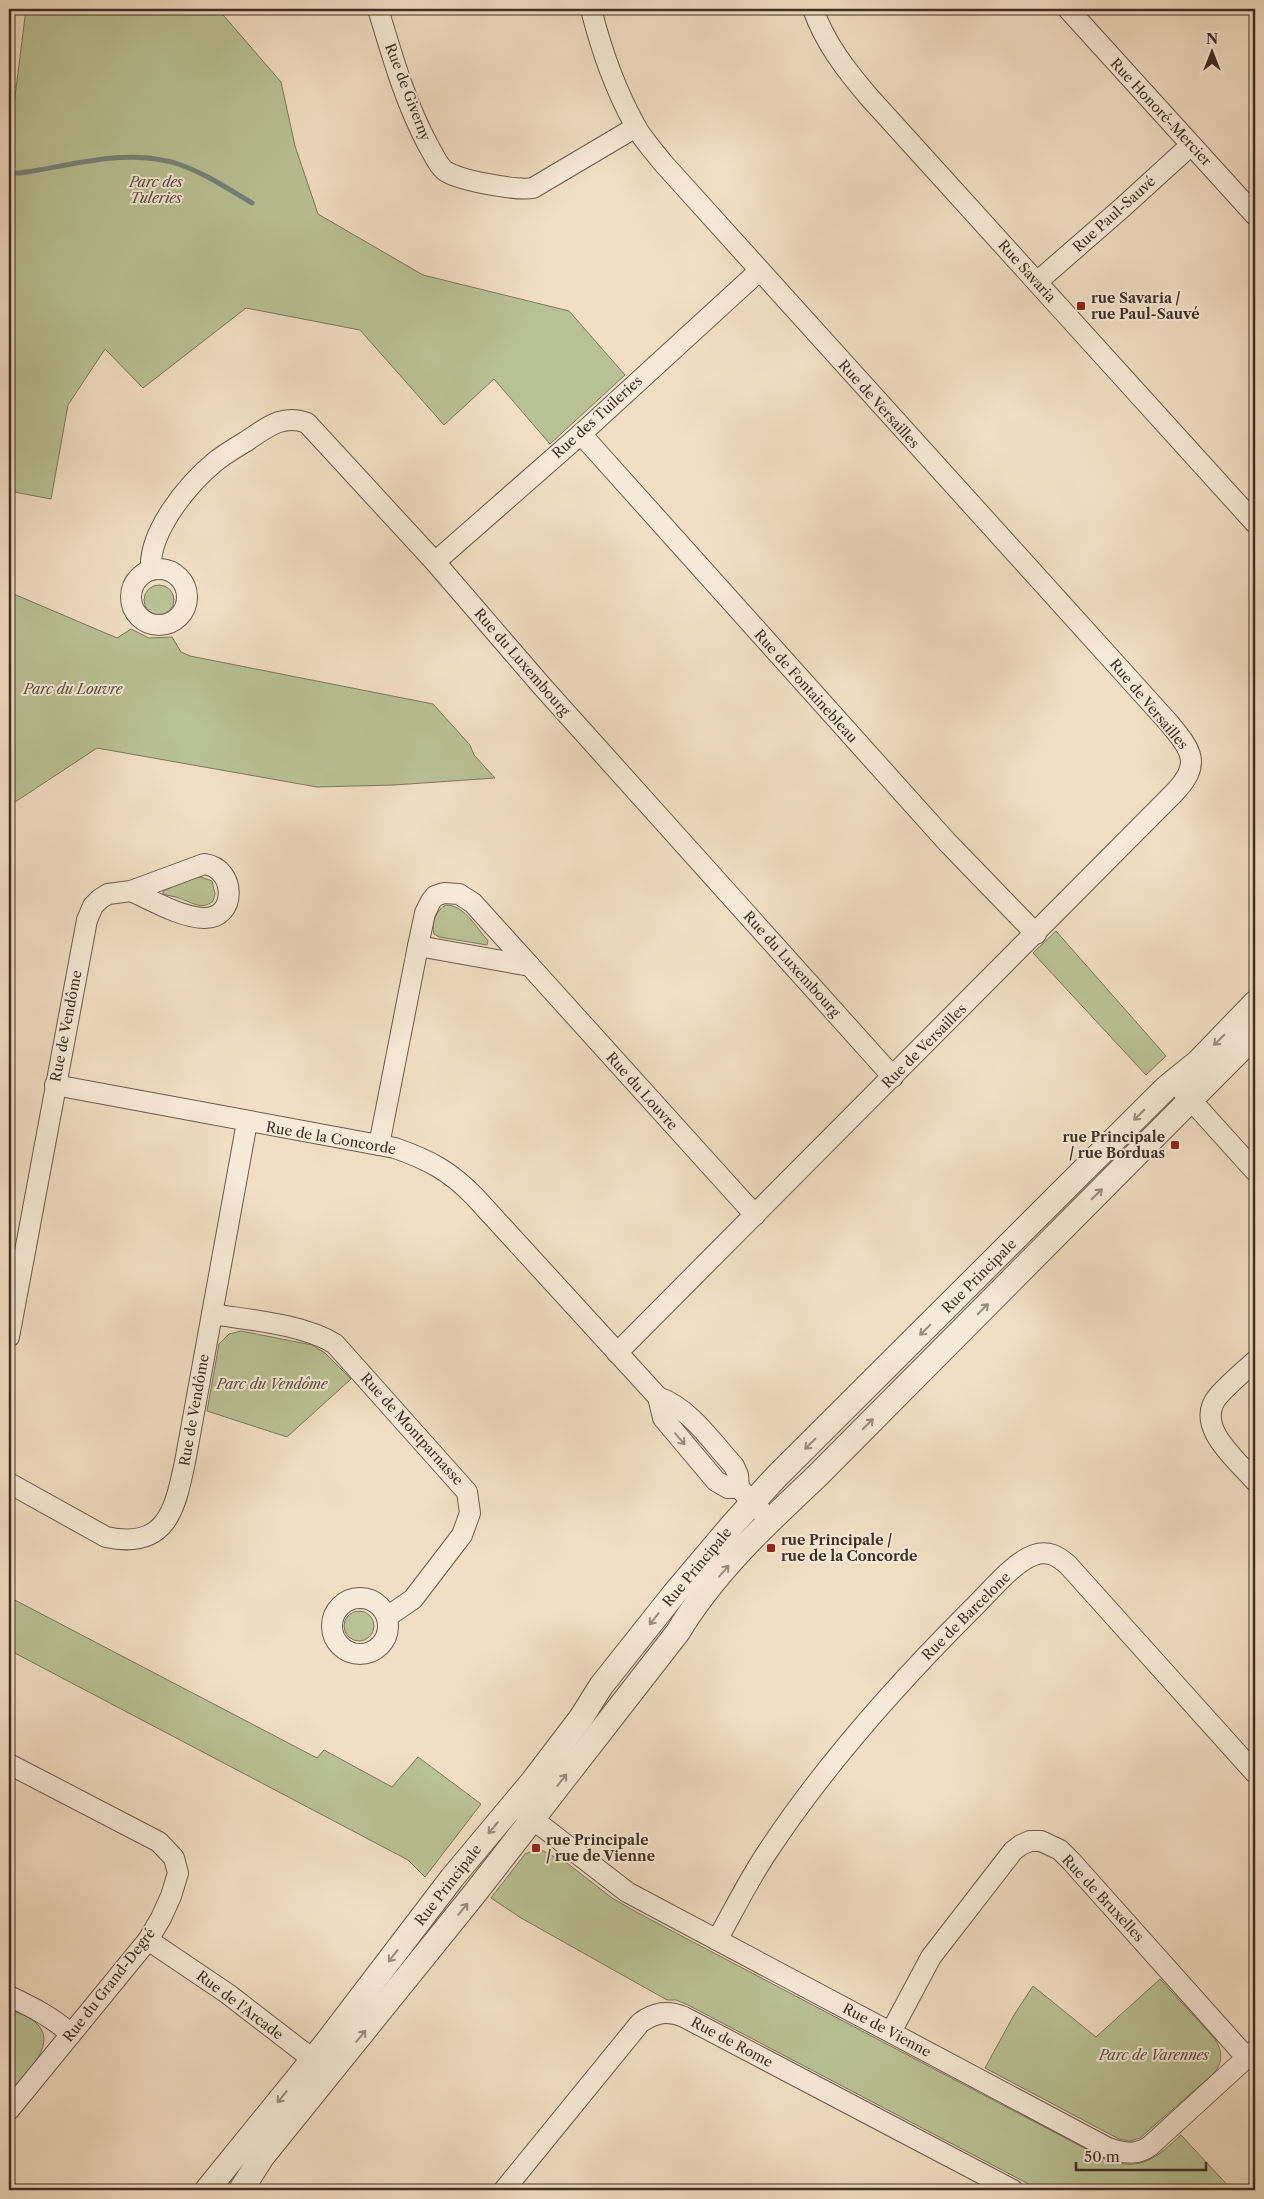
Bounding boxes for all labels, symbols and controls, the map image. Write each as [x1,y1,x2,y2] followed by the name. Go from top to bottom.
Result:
[1186,28,1236,78] north arrow
[1206,30,1218,48] text: N
[381,41,435,144] street label: Rue de Giverny
[1106,54,1216,170] street label: Rue Honoré-Mercier
[1069,172,1159,256] street label: Rue Paul-Sauvé
[128,173,184,207] park label: Parc des Tuleries
[994,236,1060,306] street label: Rue Savaria
[1091,289,1200,323] place label: rue Savaria / rue Paul-Sauvé
[1075,300,1087,312] marker: rue Savaria / rue Paul-Sauvé
[835,356,923,452] street label: Rue de Versailles
[548,372,646,462] street label: Rue des Tuileries
[470,605,574,720] street label: Rue du Luxembourg
[750,626,862,747] street label: Rue de Fontainebleau
[1106,655,1192,753] street label: Rue de Versailles
[23,680,124,698] park label: Parc du Louvre
[740,907,845,1021] street label: Rue du Luxembourg
[46,968,86,1083] street label: Rue de Vendôme
[878,1000,970,1092] street label: Rue de Versailles
[1214,1033,1226,1045] one-way arrow
[602,1048,682,1134] street label: Rue du Louvre
[1133,1109,1145,1121] one-way arrow
[265,1118,398,1158] street label: Rue de la Concorde
[1062,1128,1165,1162] place label: rue Principale / rue Borduas
[1169,1139,1181,1151] marker: rue Principale / rue Borduas
[1091,1188,1103,1201] one-way arrow
[938,1235,1020,1317] street label: Rue Principale
[976,1304,988,1316] one-way arrow
[920,1323,932,1335] one-way arrow
[175,1352,213,1467] street label: Rue de Vendôme
[357,1369,467,1489] street label: Rue de Montparnasse
[215,1375,329,1393] park label: Parc du Vendôme
[862,1418,874,1431] one-way arrow
[674,1432,685,1445] one-way arrow
[804,1438,817,1450] one-way arrow
[659,1523,736,1610] street label: Rue Principale
[781,1531,917,1565] place label: rue Principale / rue de la Concorde
[765,1542,777,1554] marker: rue Principale / rue de la Concorde
[718,1564,729,1577] one-way arrow
[918,1568,1014,1664] street label: Rue de Barcelone
[648,1613,659,1626] one-way arrow
[557,1774,568,1787] one-way arrow
[488,1821,499,1834] one-way arrow
[546,1831,655,1865] place label: rue Principale / rue de Vienne
[411,1841,485,1929] street label: Rue Principale
[530,1842,542,1854] marker: rue Principale / rue de Vienne
[1058,1851,1148,1945] street label: Rue de Bruxelles
[457,1902,468,1915] one-way arrow
[59,1924,159,2046] street label: Rue du Grand-Degré
[388,1949,399,1962] one-way arrow
[193,1966,287,2044] street label: Rue de l'Arcade
[840,1999,934,2061] street label: Rue de Vienne
[688,2013,776,2071] street label: Rue de Rome
[356,2029,367,2042] one-way arrow
[1098,2046,1210,2064] park label: Parc de Varennes
[276,2090,287,2103] one-way arrow
[1076,2139,1206,2171] scale bar
[1084,2147,1120,2166] text: 50 m

